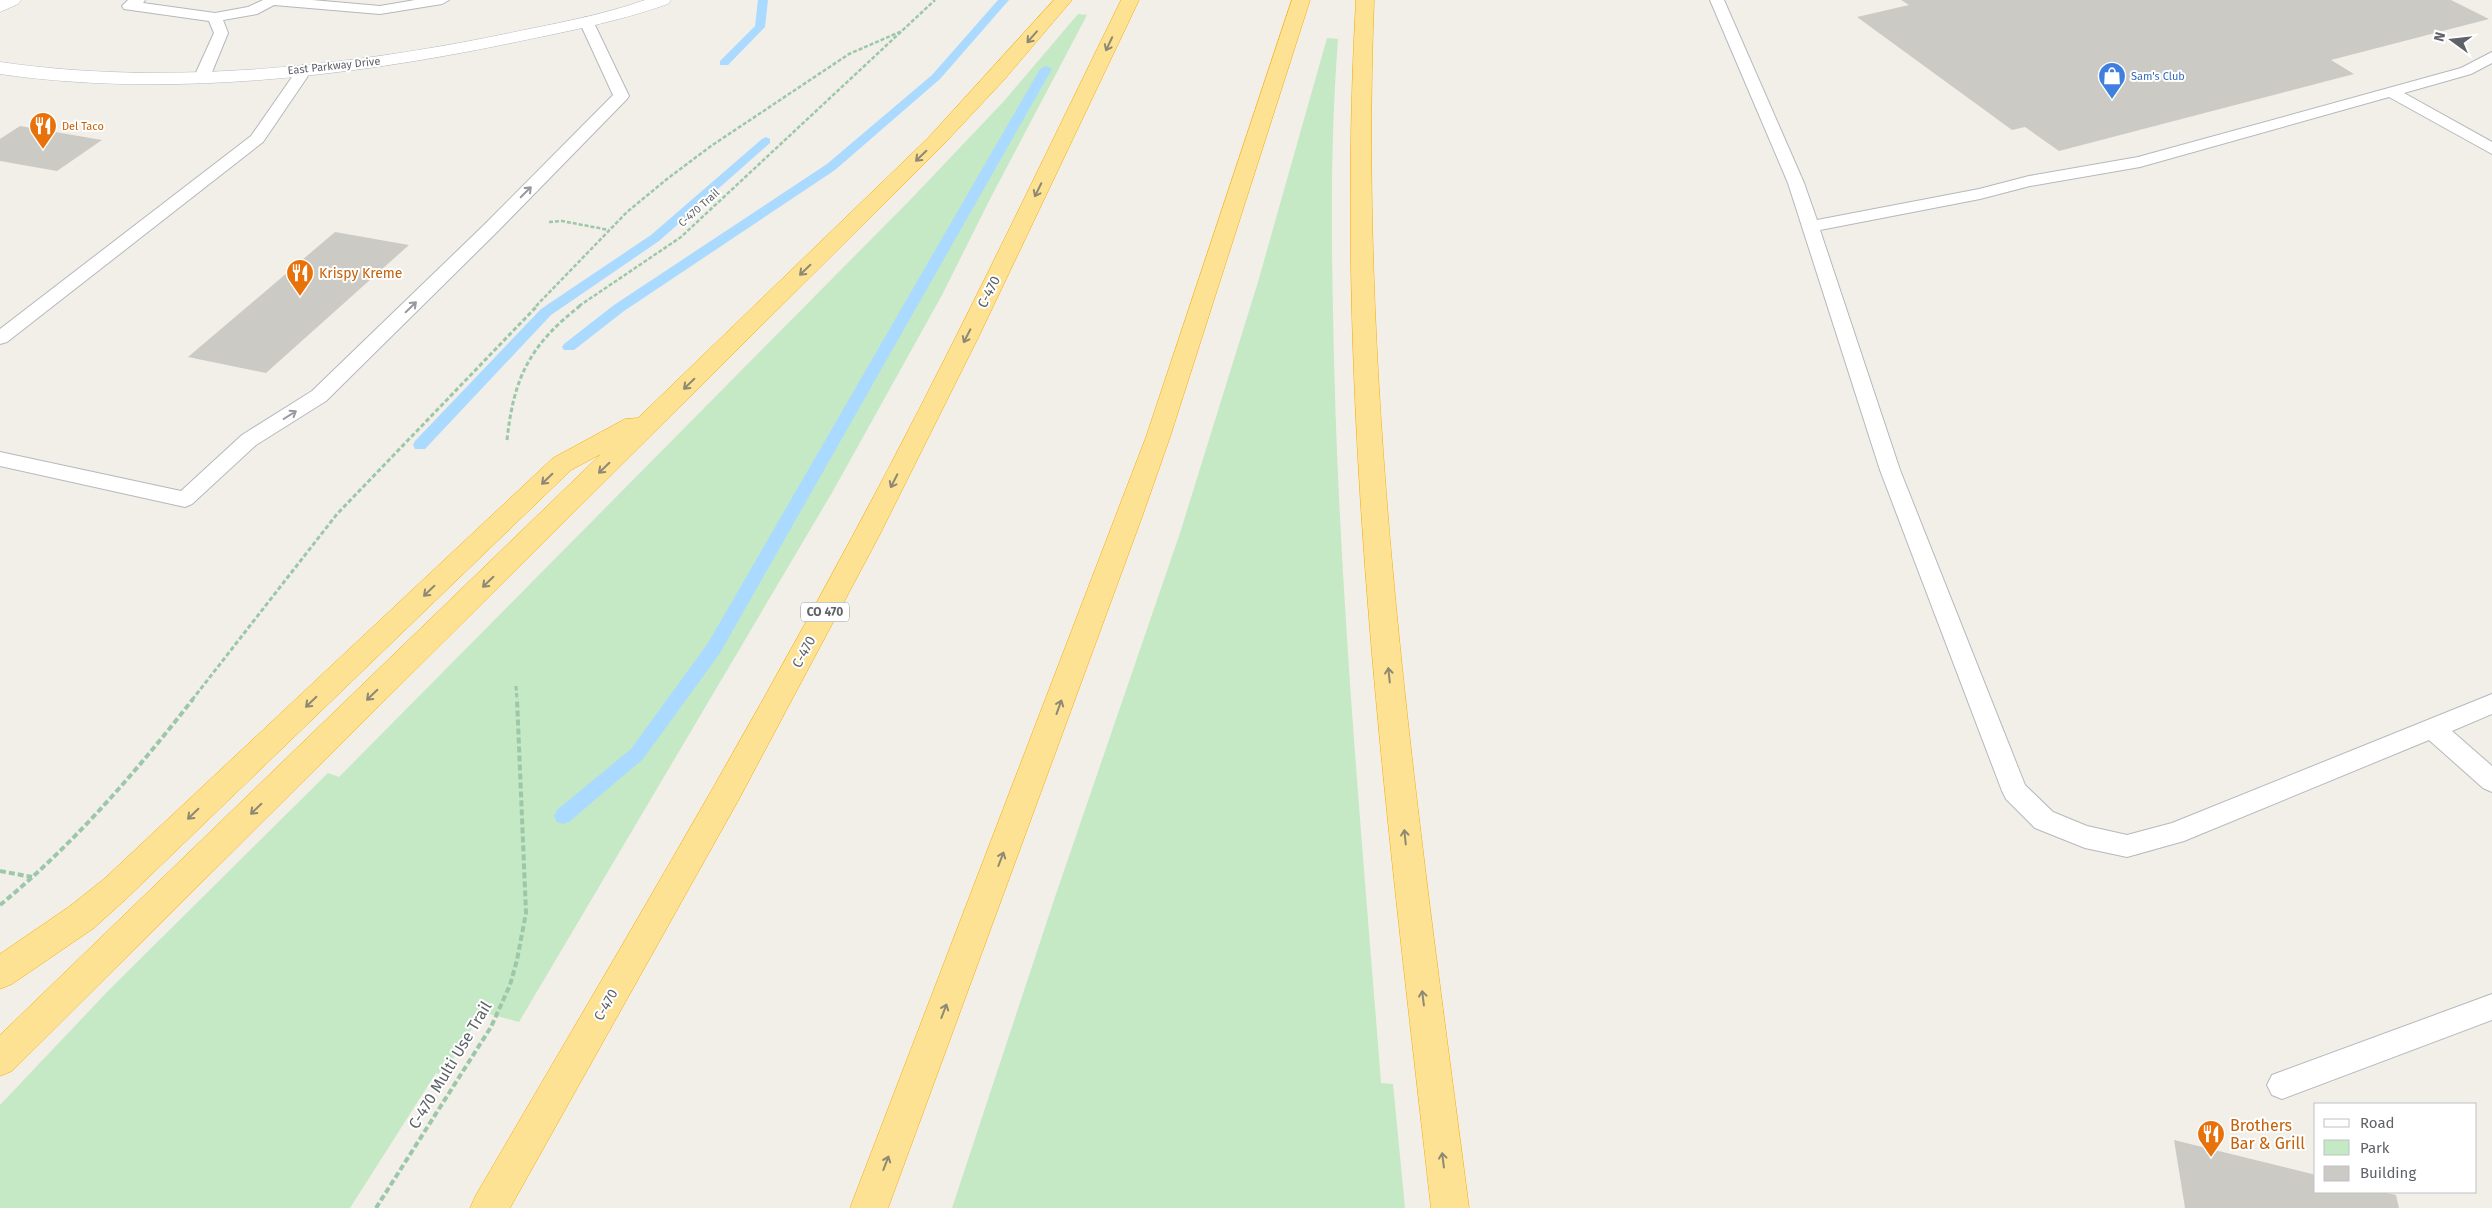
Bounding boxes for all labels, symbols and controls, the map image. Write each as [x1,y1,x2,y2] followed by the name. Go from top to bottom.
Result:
[2427,15,2477,65] north arrow
[2431,30,2449,43] text: N
[1026,31,1037,44] one-way arrow
[1104,36,1113,51] one-way arrow
[287,55,381,77] street label: East Parkway Drive
[2097,61,2127,100] shop icon: Sam's Club
[2131,70,2185,83] place label: Sam's Club
[28,111,58,150] restaurant icon: Del Taco
[62,120,104,133] place label: Del Taco
[915,150,927,162] one-way arrow
[1033,182,1043,197] one-way arrow
[520,186,532,198] one-way arrow
[676,186,722,230] street label: C-470 Trail
[285,258,315,297] restaurant icon: Krispy Kreme
[799,264,811,276] one-way arrow
[319,265,402,282] place label: Krispy Kreme
[974,273,1004,311] street label: C-470
[404,301,416,313] one-way arrow
[962,328,971,343] one-way arrow
[683,378,696,390] one-way arrow
[282,409,296,419] one-way arrow
[597,462,610,474] one-way arrow
[541,473,553,485] one-way arrow
[889,473,898,488] one-way arrow
[482,575,494,587] one-way arrow
[423,585,435,597] one-way arrow
[801,602,849,622] road number: CO 470
[789,633,819,671] street label: C-470
[1384,668,1394,684] one-way arrow
[365,689,378,701] one-way arrow
[305,696,318,708] one-way arrow
[1055,699,1064,715] one-way arrow
[249,803,262,815] one-way arrow
[187,808,200,820] one-way arrow
[1400,829,1410,845] one-way arrow
[997,851,1006,867] one-way arrow
[590,986,622,1024] street label: C-470
[1418,991,1428,1007] one-way arrow
[404,997,496,1132] street label: C-470 Multi Use Trail
[940,1004,949,1019] one-way arrow
[2314,1103,2477,1193] legend
[2360,1114,2395,1132] text: Road
[2230,1116,2305,1153] place label: Brothers Bar & Grill
[2196,1119,2226,1158] restaurant icon: Brothers Bar & Grill
[2360,1139,2390,1157] text: Park
[1438,1152,1448,1168] one-way arrow
[883,1155,892,1170] one-way arrow
[2360,1164,2416,1182] text: Building

